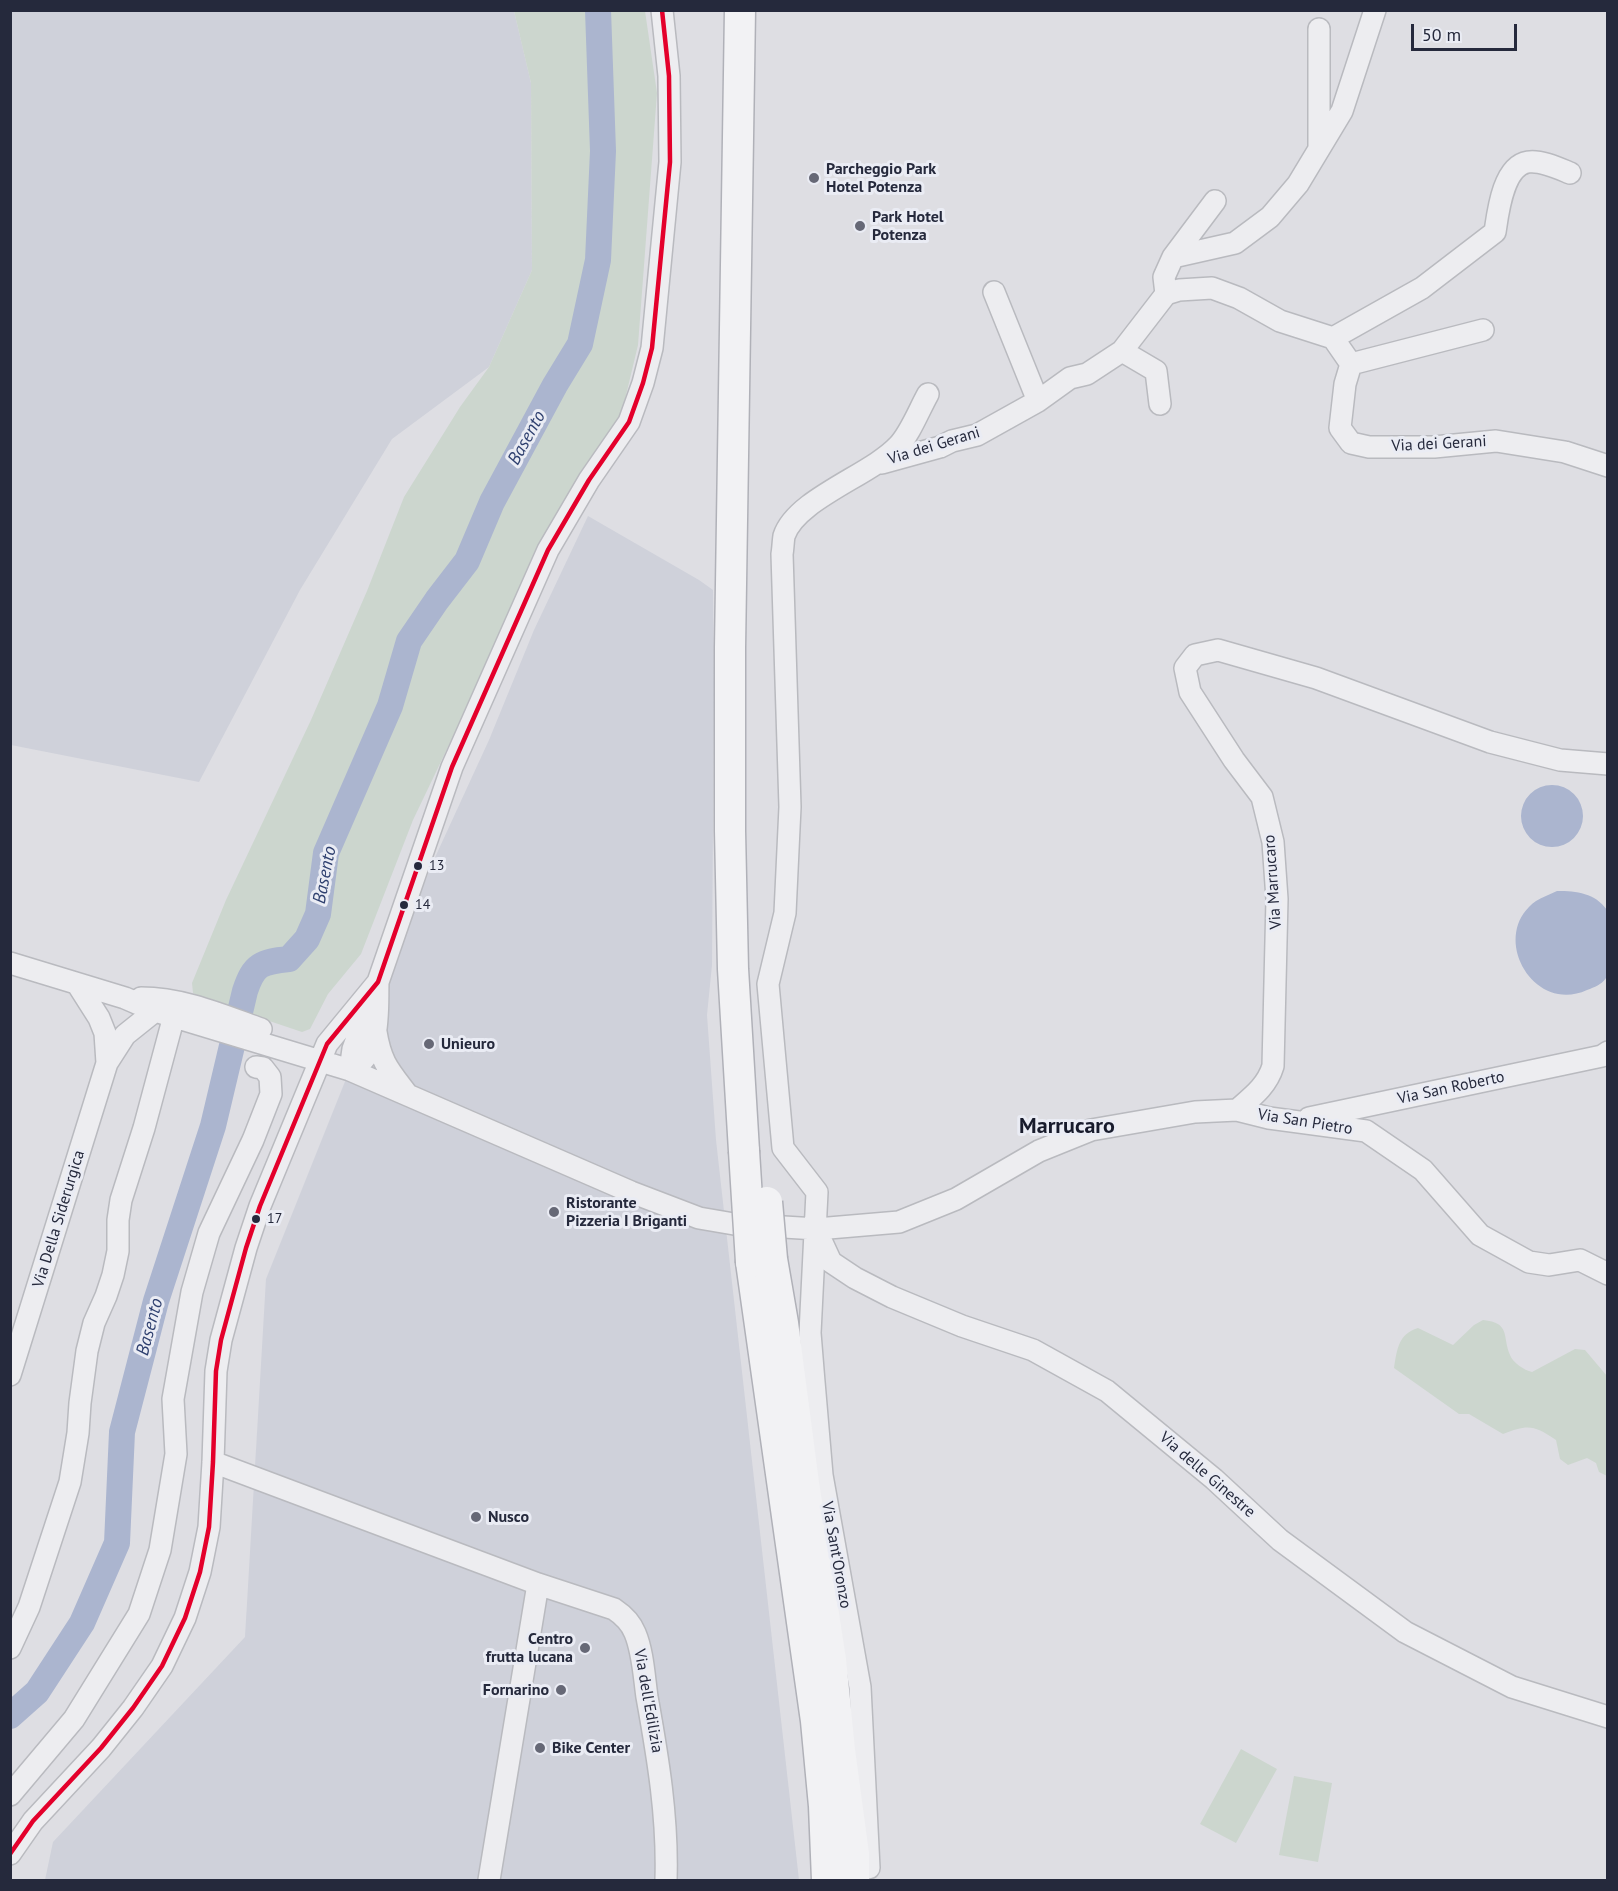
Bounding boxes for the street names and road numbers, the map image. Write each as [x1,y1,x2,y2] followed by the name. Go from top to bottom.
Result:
[886,423,982,469] street label: Via dei Gerani
[1391,432,1487,456] street label: Via dei Gerani
[1260,834,1286,930] street label: Via Marrucaro
[1396,1067,1506,1109] street label: Via San Roberto
[1256,1105,1354,1139] street label: Via San Pietro
[29,1148,89,1290] street label: Via Della Siderurgica
[1155,1428,1259,1522] street label: Via delle Ginestre
[817,1500,855,1610] street label: Via Sant'Oronzo
[629,1648,667,1754] street label: Via dell'Edilizia

